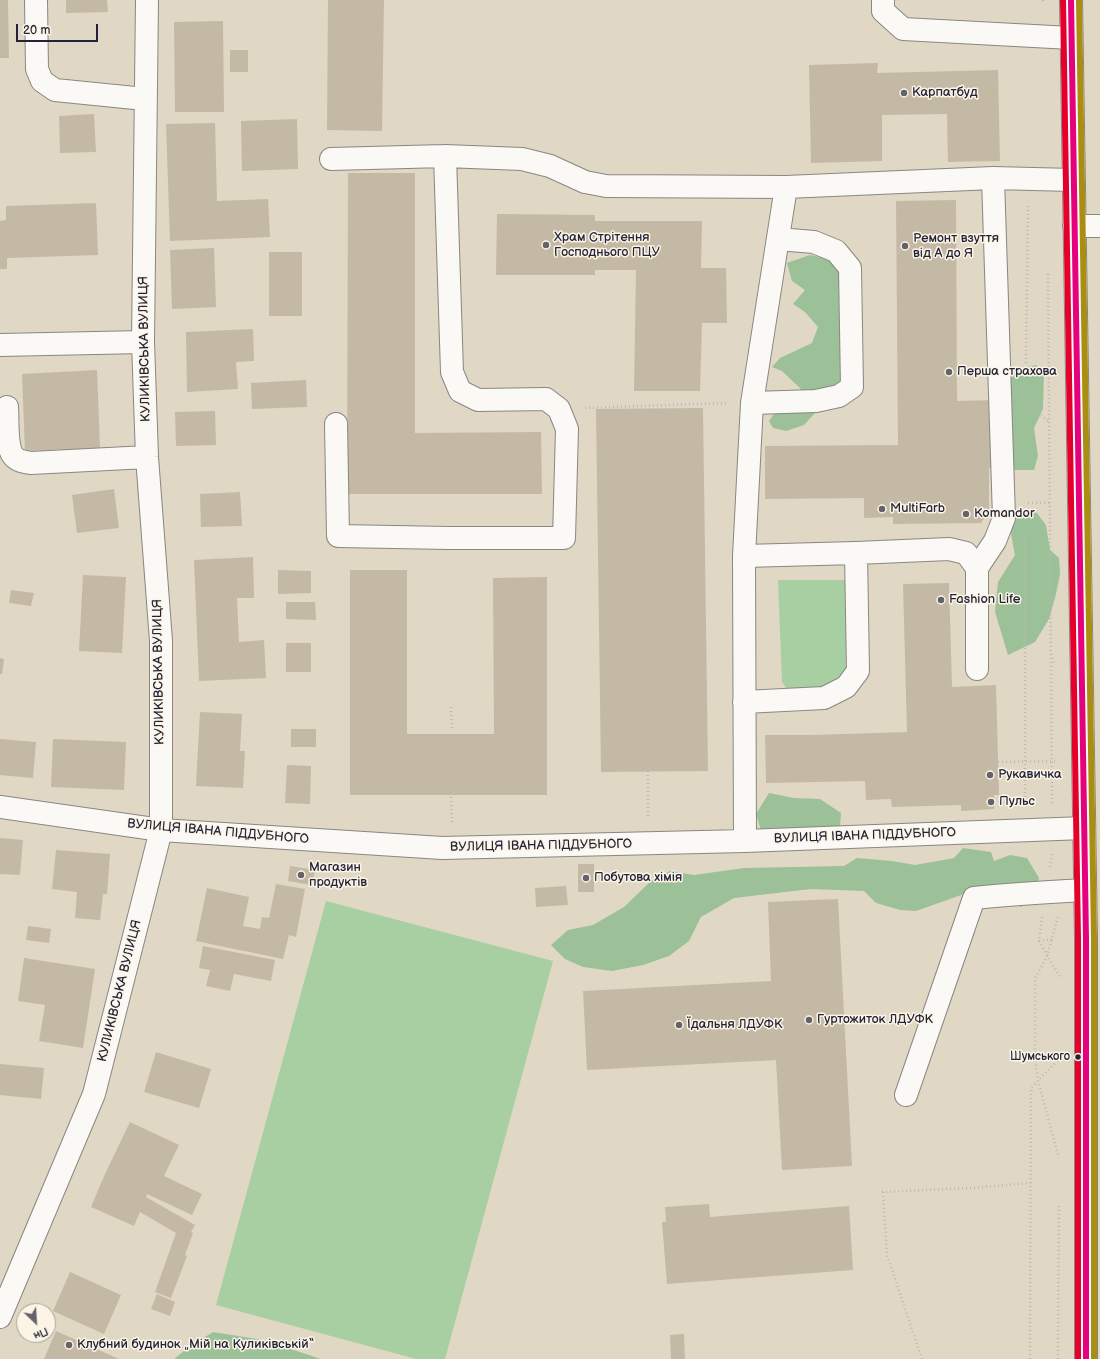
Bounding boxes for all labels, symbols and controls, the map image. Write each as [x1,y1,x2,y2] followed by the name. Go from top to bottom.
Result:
[18,16,100,42] scale bar
[23,23,50,38] text: 20 m
[912,85,978,101] place label: Карпатбуд
[899,88,909,98] marker: Карпатбуд
[554,230,660,261] place label: Храм Стрітення Господнього ПЦУ
[913,231,999,262] place label: Ремонт взуття від А до Я
[541,240,551,250] marker: Храм Стрітення Господнього ПЦУ
[900,241,910,251] marker: Ремонт взуття від А до Я
[136,276,154,422] street label: КУЛИКІВСЬКА ВУЛИЦЯ
[957,364,1057,380] place label: Перша страхова
[944,367,954,377] marker: Перша страхова
[890,501,945,517] place label: MultiFarb
[877,504,887,514] marker: MultiFarb
[974,506,1035,522] place label: Komandor
[961,509,971,519] marker: Komandor
[949,592,1020,608] place label: Fashion Life
[936,595,946,605] marker: Fashion Life
[150,599,168,745] street label: КУЛИКІВСЬКА ВУЛИЦЯ
[998,767,1062,783] place label: Рукавичка
[985,770,995,780] marker: Рукавичка
[999,794,1035,810] place label: Пульс
[986,797,996,807] marker: Пульс
[127,816,309,848] street label: ВУЛИЦЯ ІВАНА ПІДДУБНОГО
[774,825,956,847] street label: ВУЛИЦЯ ІВАНА ПІДДУБНОГО
[450,837,632,855] street label: ВУЛИЦЯ ІВАНА ПІДДУБНОГО
[309,860,367,891] place label: Магазин продуктів
[296,870,306,880] marker: Магазин продуктів
[594,870,682,886] place label: Побутова хімія
[581,873,591,883] marker: Побутова хімія
[95,918,145,1064] street label: КУЛИКІВСЬКА ВУЛИЦЯ
[817,1012,933,1028] place label: Гуртожиток ЛДУФК
[804,1015,814,1025] marker: Гуртожиток ЛДУФК
[687,1017,782,1033] place label: Їдальня ЛДУФК
[674,1020,684,1030] marker: Їдальня ЛДУФК
[1010,1050,1070,1064] place label: Шумського
[1073,1052,1083,1062] marker: Шумського
[16,1303,56,1343] north arrow
[31,1324,50,1342] text: Пн
[77,1337,314,1353] place label: Клубний будинок „Мій на Куликівській“
[64,1340,74,1350] marker: Клубний будинок „Мій на Куликівській“

